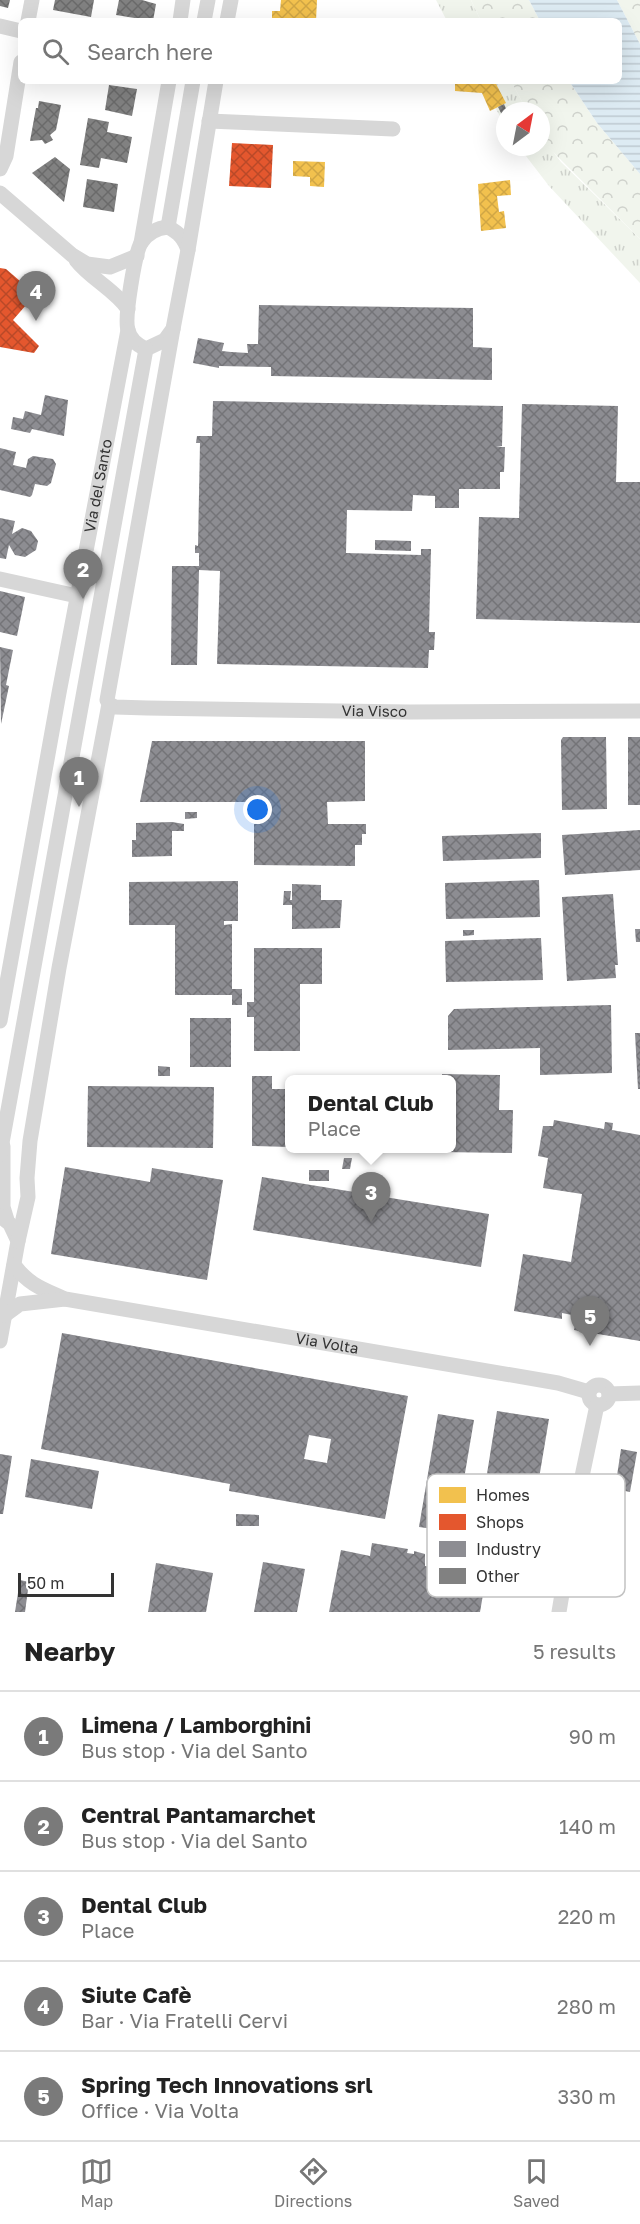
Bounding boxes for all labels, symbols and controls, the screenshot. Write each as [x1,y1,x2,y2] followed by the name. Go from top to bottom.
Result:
[18,18,622,84] search box
[39,35,72,68] icon: search
[87,38,213,65] text: Search here
[496,102,550,156] north arrow
[16,272,56,321] pin: 4
[80,437,115,534] street label: Via del Santo
[64,550,103,599] pin: 2
[341,701,407,720] street label: Via Visco
[60,758,98,807] pin: 1
[243,795,272,824] your location
[285,1075,456,1153] popup
[307,1089,434,1116] text: Dental Club
[307,1116,361,1140] text: Place
[352,1172,391,1222] pin: 3
[570,1296,610,1346] pin: 5
[294,1328,360,1357] street label: Via Volta
[427,1474,625,1597] legend
[476,1485,530,1505] text: Homes
[476,1512,524,1532] text: Shops
[476,1539,541,1559] text: Industry
[476,1566,520,1586] text: Other
[18,1570,114,1598] scale bar
[27,1573,64,1593] text: 50 m
[24,1636,115,1667] text: Nearby
[533,1639,616,1663] text: 5 results
[81,1711,311,1738] text: Limena / Lamborghini
[38,1724,49,1748] text: 1
[569,1724,616,1748] text: 90 m
[81,1738,308,1762] text: Bus stop · Via del Santo
[81,1801,316,1828] text: Central Pantamarchet
[37,1814,50,1838] text: 2
[559,1814,616,1838] text: 140 m
[81,1828,308,1852] text: Bus stop · Via del Santo
[81,1891,207,1918] text: Dental Club
[37,1904,50,1928] text: 3
[558,1904,616,1928] text: 220 m
[81,1918,134,1942] text: Place
[81,1981,191,2008] text: Siute Cafè
[37,1994,50,2018] text: 4
[557,1994,616,2018] text: 280 m
[81,2008,288,2032] text: Bar · Via Fratelli Cervi
[81,2071,373,2098] text: Spring Tech Innovations srl
[37,2084,50,2108] text: 5
[558,2084,616,2108] text: 330 m
[81,2098,239,2122] text: Office · Via Volta
[80,2155,113,2211] tab: Map
[274,2155,352,2211] tab: Directions
[513,2155,560,2211] tab: Saved

